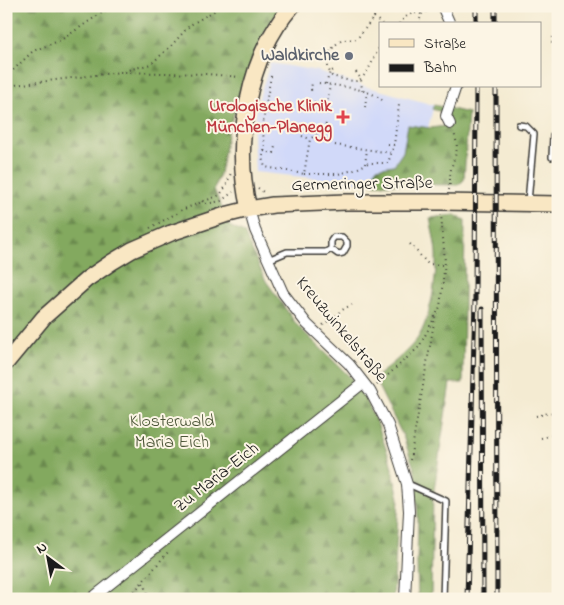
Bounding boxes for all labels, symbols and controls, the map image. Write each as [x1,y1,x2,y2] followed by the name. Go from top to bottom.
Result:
[379,22,542,88] legend
[424,33,466,55] text: Straße
[261,43,340,69] place label: Waldkirche
[343,50,355,62] marker: Waldkirche
[423,57,457,79] text: Bahn
[207,94,333,142] place label: Urologische Klinik München-Planegg
[336,110,350,124] marker: Urologische Klinik München-Planegg
[291,171,434,200] street label: Germeringer Straße
[289,271,394,389] street label: Kreuzwinkelstraße
[130,409,214,456] park label: Klosterwald Maria Eich
[169,436,265,520] street label: Zu Maria-Eich
[22,532,72,582] north arrow
[32,537,51,560] text: N

